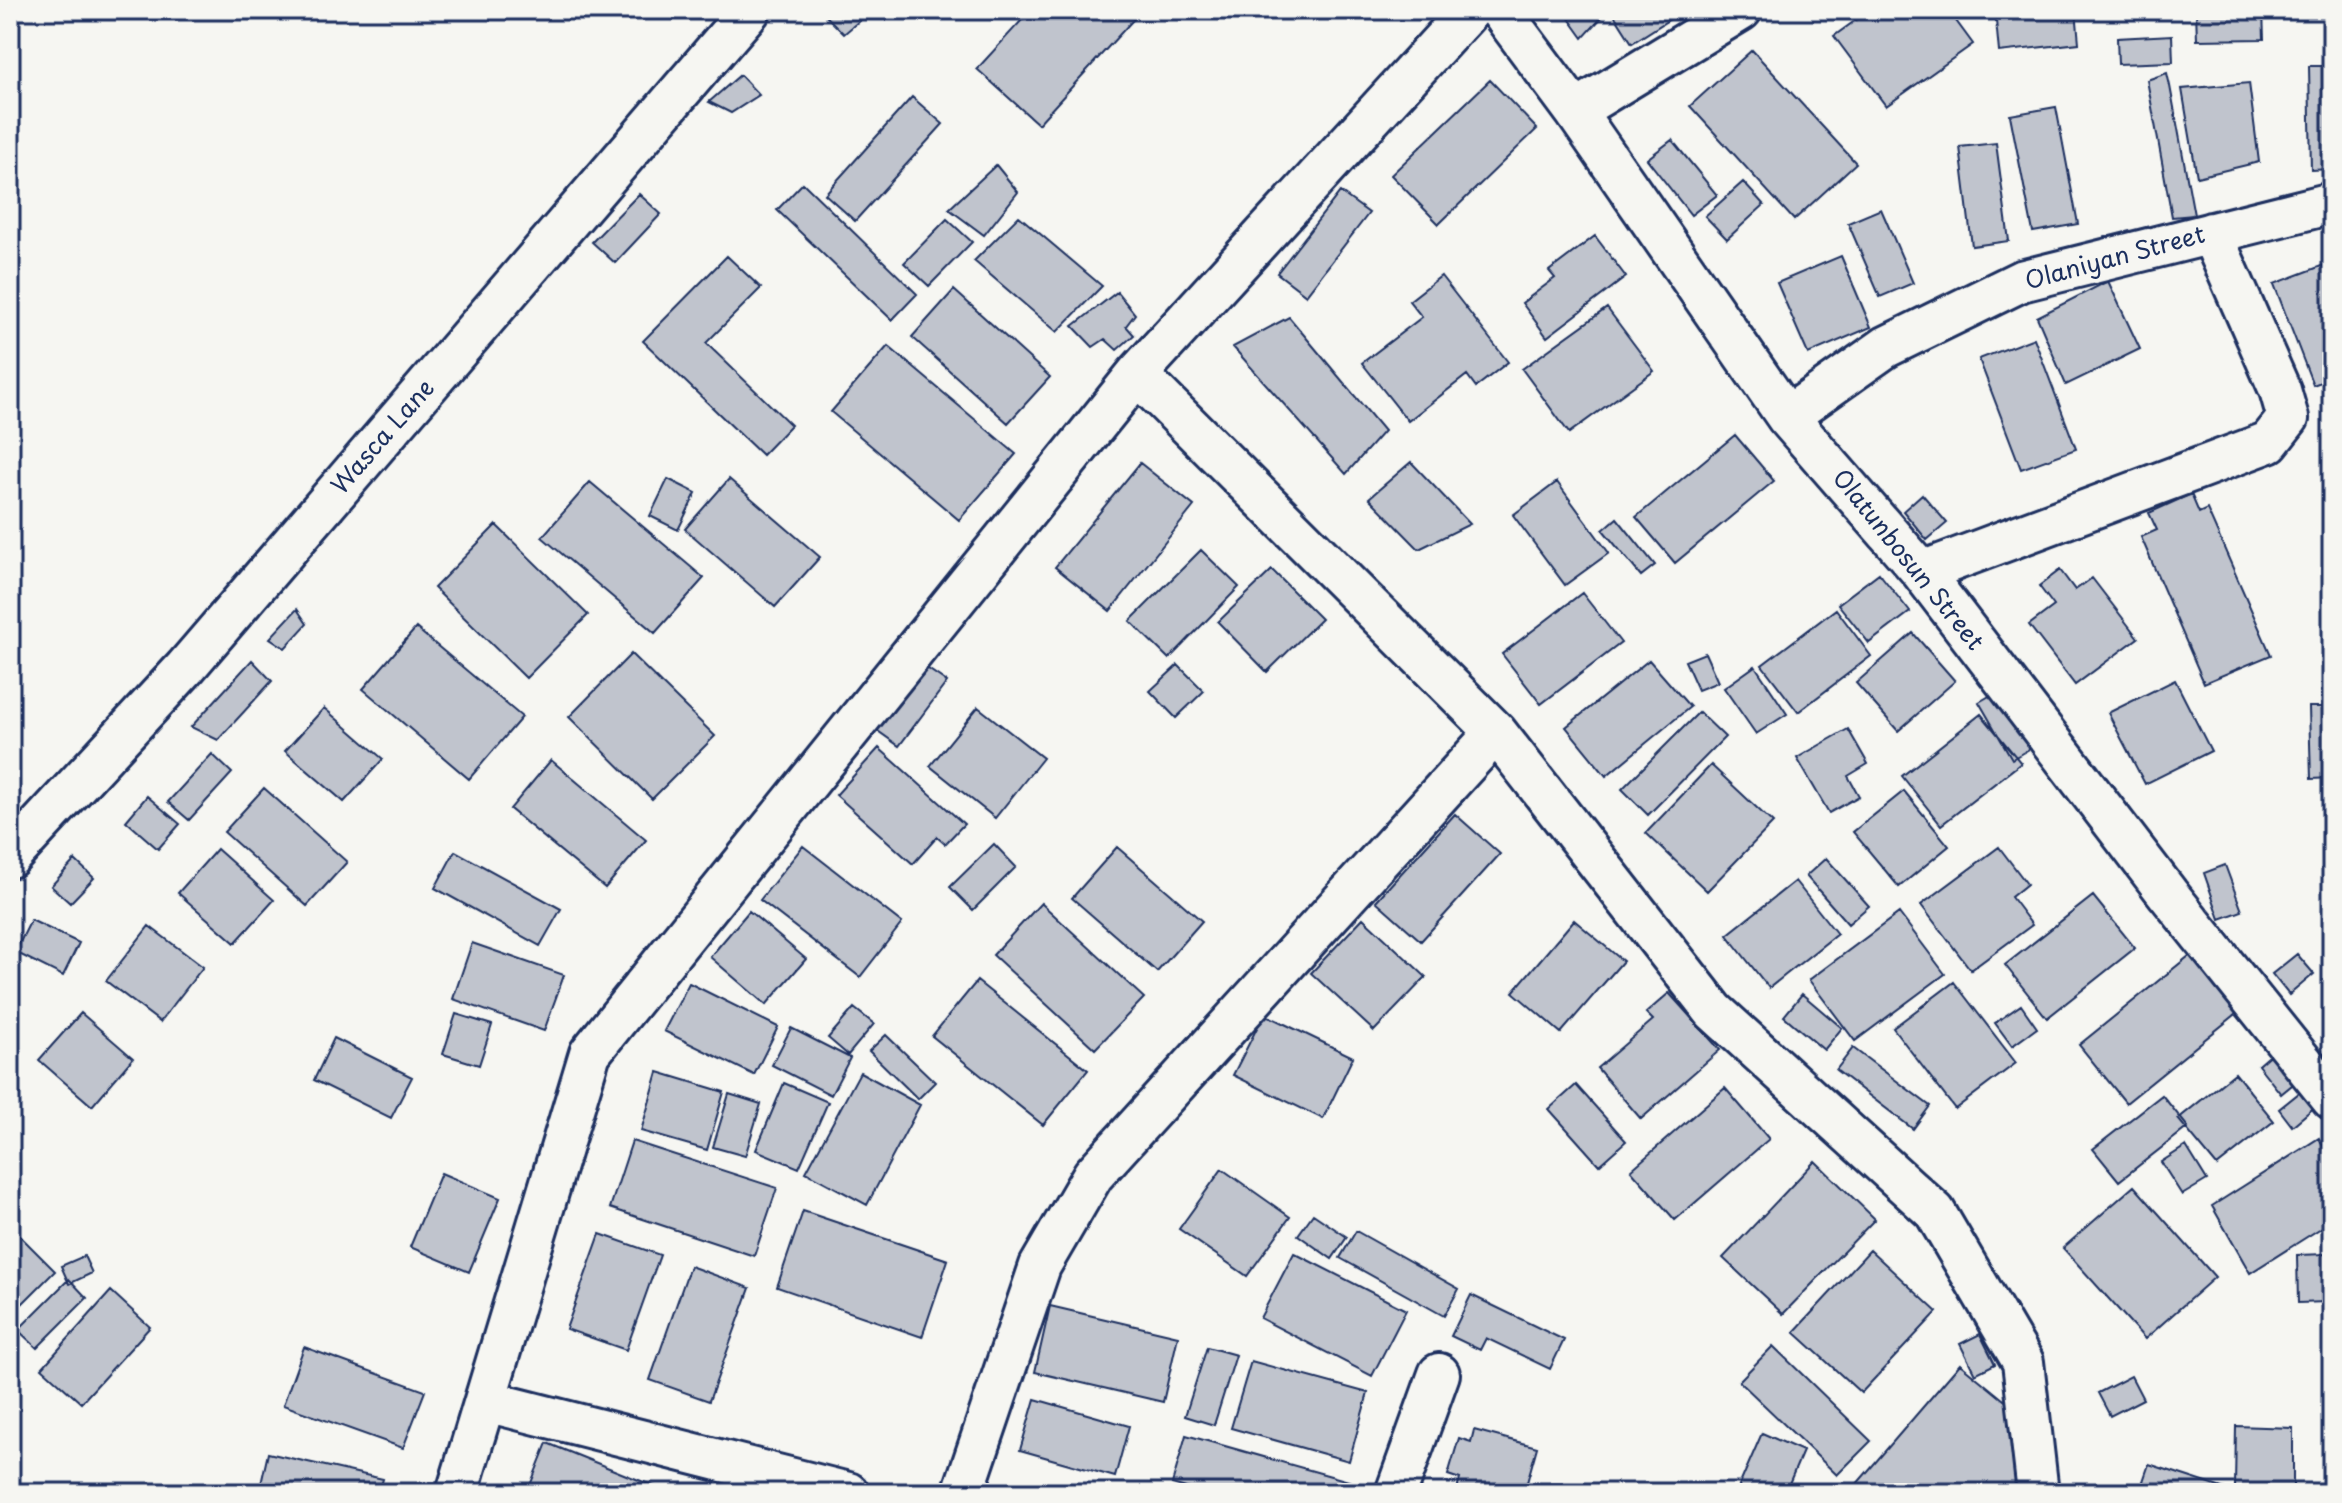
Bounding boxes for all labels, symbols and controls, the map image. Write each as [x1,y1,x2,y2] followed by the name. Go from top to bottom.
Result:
[2020,215,2209,297] street label: Olaniyan Street
[321,370,442,501] street label: Wasca Lane
[1825,460,1994,657] street label: Olatunbosun Street

